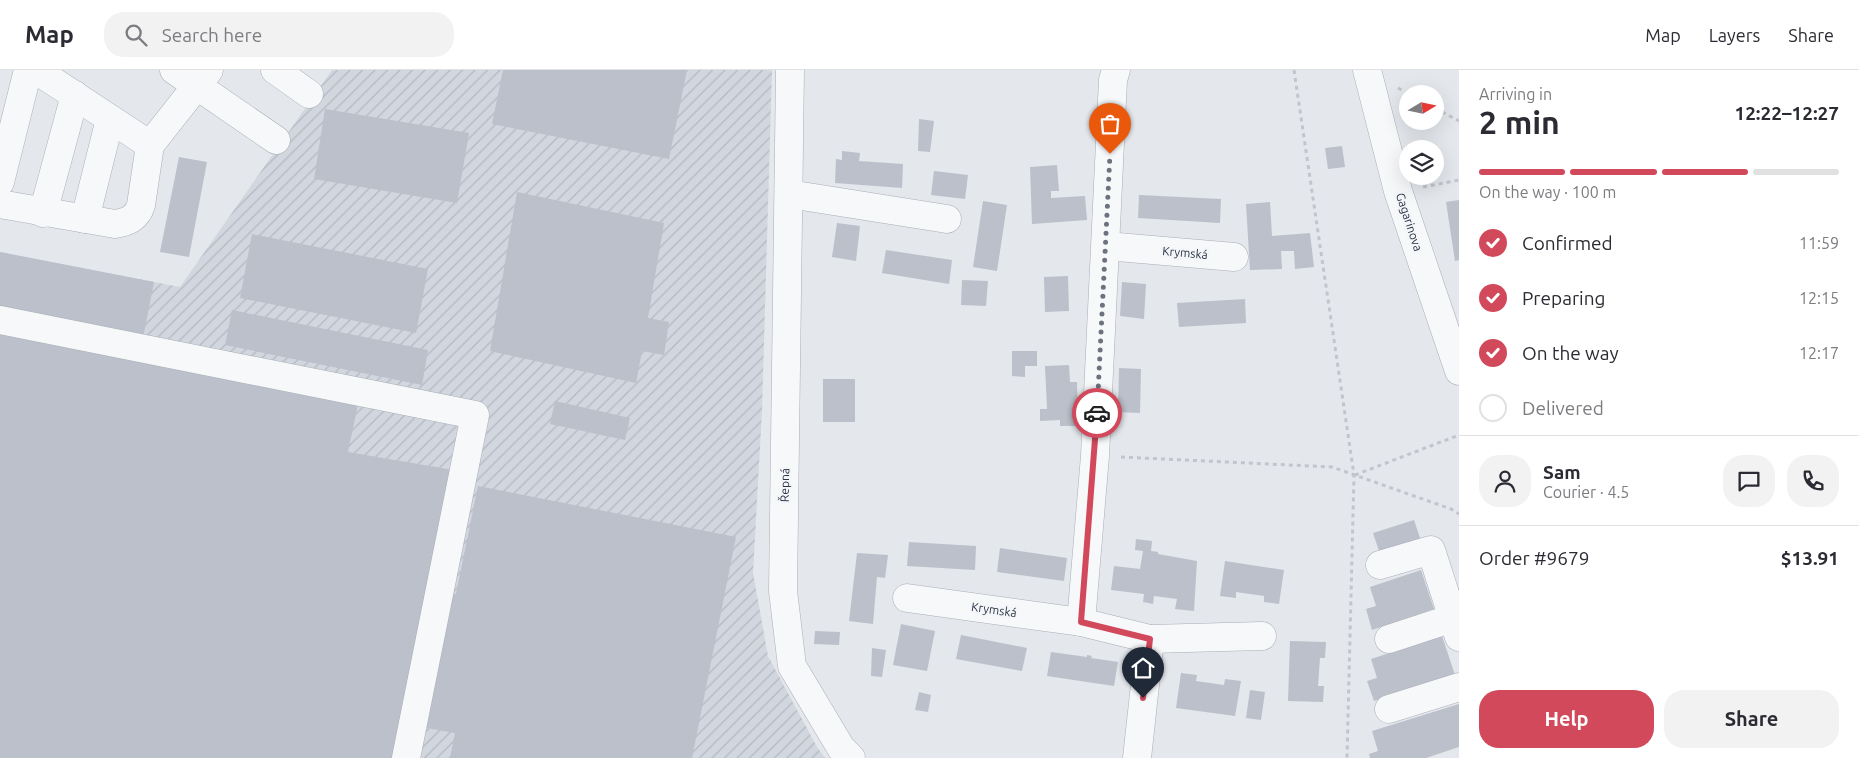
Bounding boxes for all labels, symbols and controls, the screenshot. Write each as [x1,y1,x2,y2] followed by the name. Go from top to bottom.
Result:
[104,12,454,57] search box
[25,21,74,48] text: Map
[122,21,150,49] icon: search
[162,24,262,46] text: Search here
[1645,25,1681,45] text: Map
[1709,25,1760,45] text: Layers
[1788,25,1834,45] text: Share
[1399,85,1444,130] north arrow
[1399,85,1444,185] map controls
[1479,85,1552,103] text: Arriving in
[1734,102,1839,124] text: 12:22–12:27
[1089,103,1131,154] pin
[1479,104,1560,140] text: 2 min
[1096,110,1124,138] icon: bag
[1399,140,1444,185] button: layers
[1479,183,1616,201] text: On the way · 100 m
[1394,191,1425,253] street label: Gagarinova
[1479,229,1507,257] icon: check
[1522,232,1613,254] text: Confirmed
[1799,234,1839,252] text: 11:59
[1162,244,1208,261] street label: Krymská
[1479,284,1507,312] icon: check
[1522,287,1606,309] text: Preparing
[1799,289,1839,307] text: 12:15
[1479,339,1507,367] icon: check
[1522,342,1619,364] text: On the way
[1799,344,1839,362] text: 12:17
[1072,388,1122,438] courier
[1522,397,1604,419] text: Delivered
[1083,399,1111,427] icon: car
[1479,455,1531,507] button: person
[1723,455,1775,507] button: chat
[1787,455,1839,507] button: phone
[1543,461,1581,483] text: Sam
[778,468,791,502] street label: Řepná
[1543,483,1629,501] text: Courier · 4.5
[1479,547,1589,569] text: Order #9679
[1781,547,1839,569] text: $13.91
[971,600,1018,619] street label: Krymská
[1122,647,1164,698] pin
[1129,654,1157,682] icon: home
[1479,690,1654,748] button: Help
[1664,690,1839,748] button: Share

